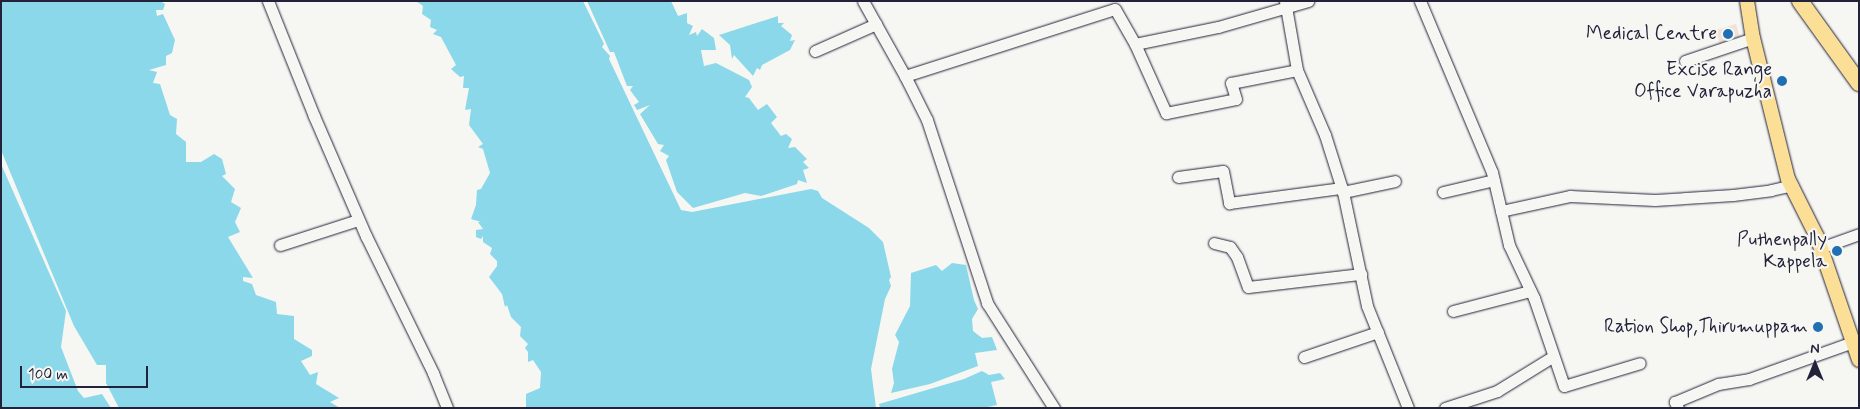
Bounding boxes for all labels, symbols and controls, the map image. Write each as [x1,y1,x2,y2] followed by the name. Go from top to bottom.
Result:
[1589,23,1717,45] place label: Medical Centre
[1721,27,1735,41] marker: Medical Centre
[1635,59,1772,103] place label: Excise Range Office Varapuzha
[1776,75,1788,87] marker: Excise Range Office Varapuzha
[1737,229,1827,273] place label: Puthenpally Kappela
[1831,245,1843,257] marker: Puthenpally Kappela
[1603,316,1808,338] place label: Ration Shop,Thirumuppam
[1812,321,1824,333] marker: Ration Shop,Thirumuppam
[1790,339,1840,389] north arrow
[1810,340,1820,358] text: N
[22,356,150,388] scale bar
[28,365,68,385] text: 100 m

